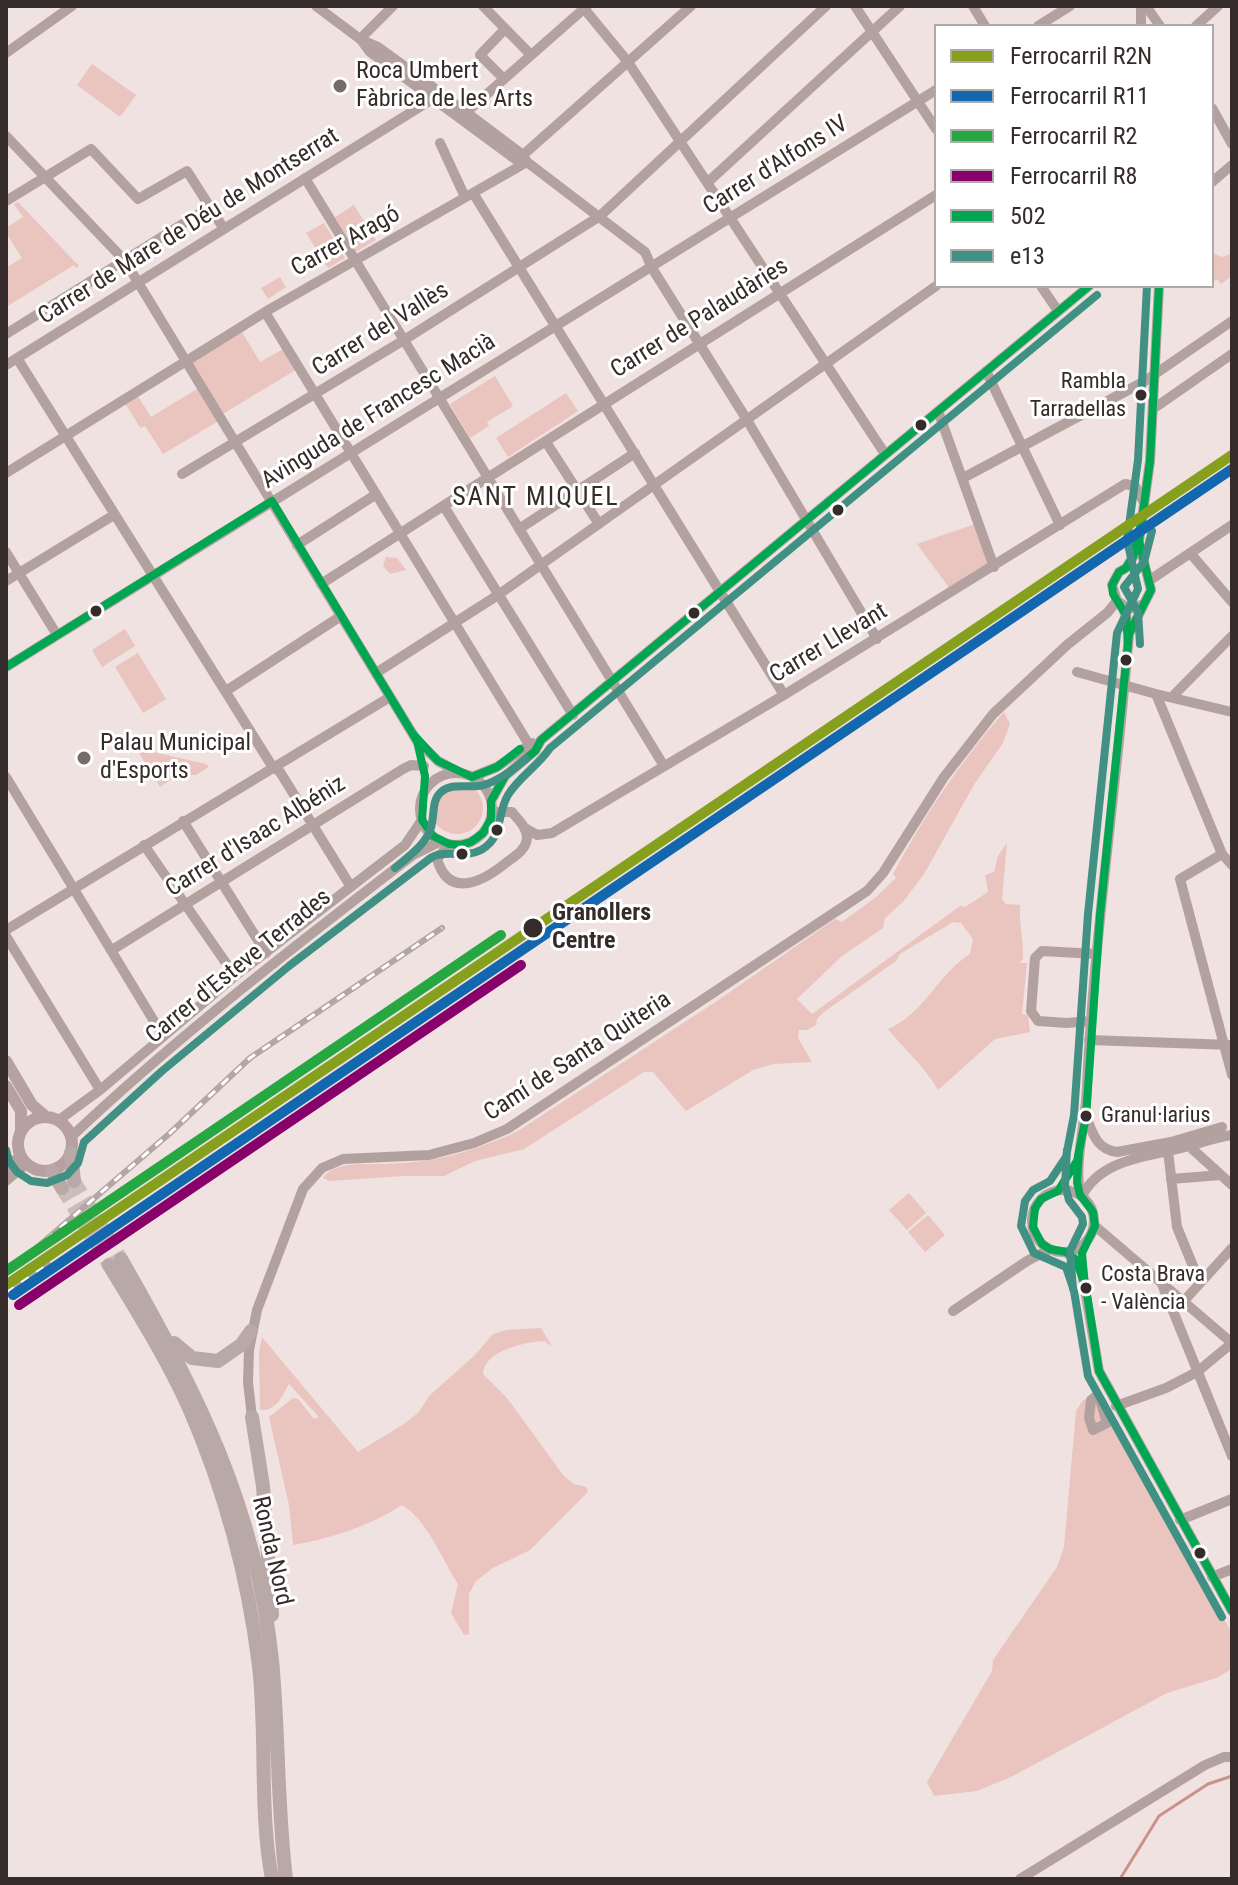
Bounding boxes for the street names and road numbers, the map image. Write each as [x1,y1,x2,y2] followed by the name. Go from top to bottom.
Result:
[698,110,854,222] street label: Carrer d'Alfons IV
[33,122,345,332] street label: Carrer de Mare de Déu de Montserrat
[287,200,405,284] street label: Carrer Aragó
[606,253,794,385] street label: Carrer de Palaudàries
[307,277,455,383] street label: Carrer del Vallès
[257,328,501,496] street label: Avinguda de Francesc Macià
[765,598,893,690] street label: Carrer Llevant
[161,770,351,904] street label: Carrer d'Isaac Albéniz
[141,883,337,1051] street label: Carrer d'Esteve Terrades
[479,986,677,1128] street label: Camí de Santa Quiteria
[244,1494,298,1608] street label: Ronda Nord

